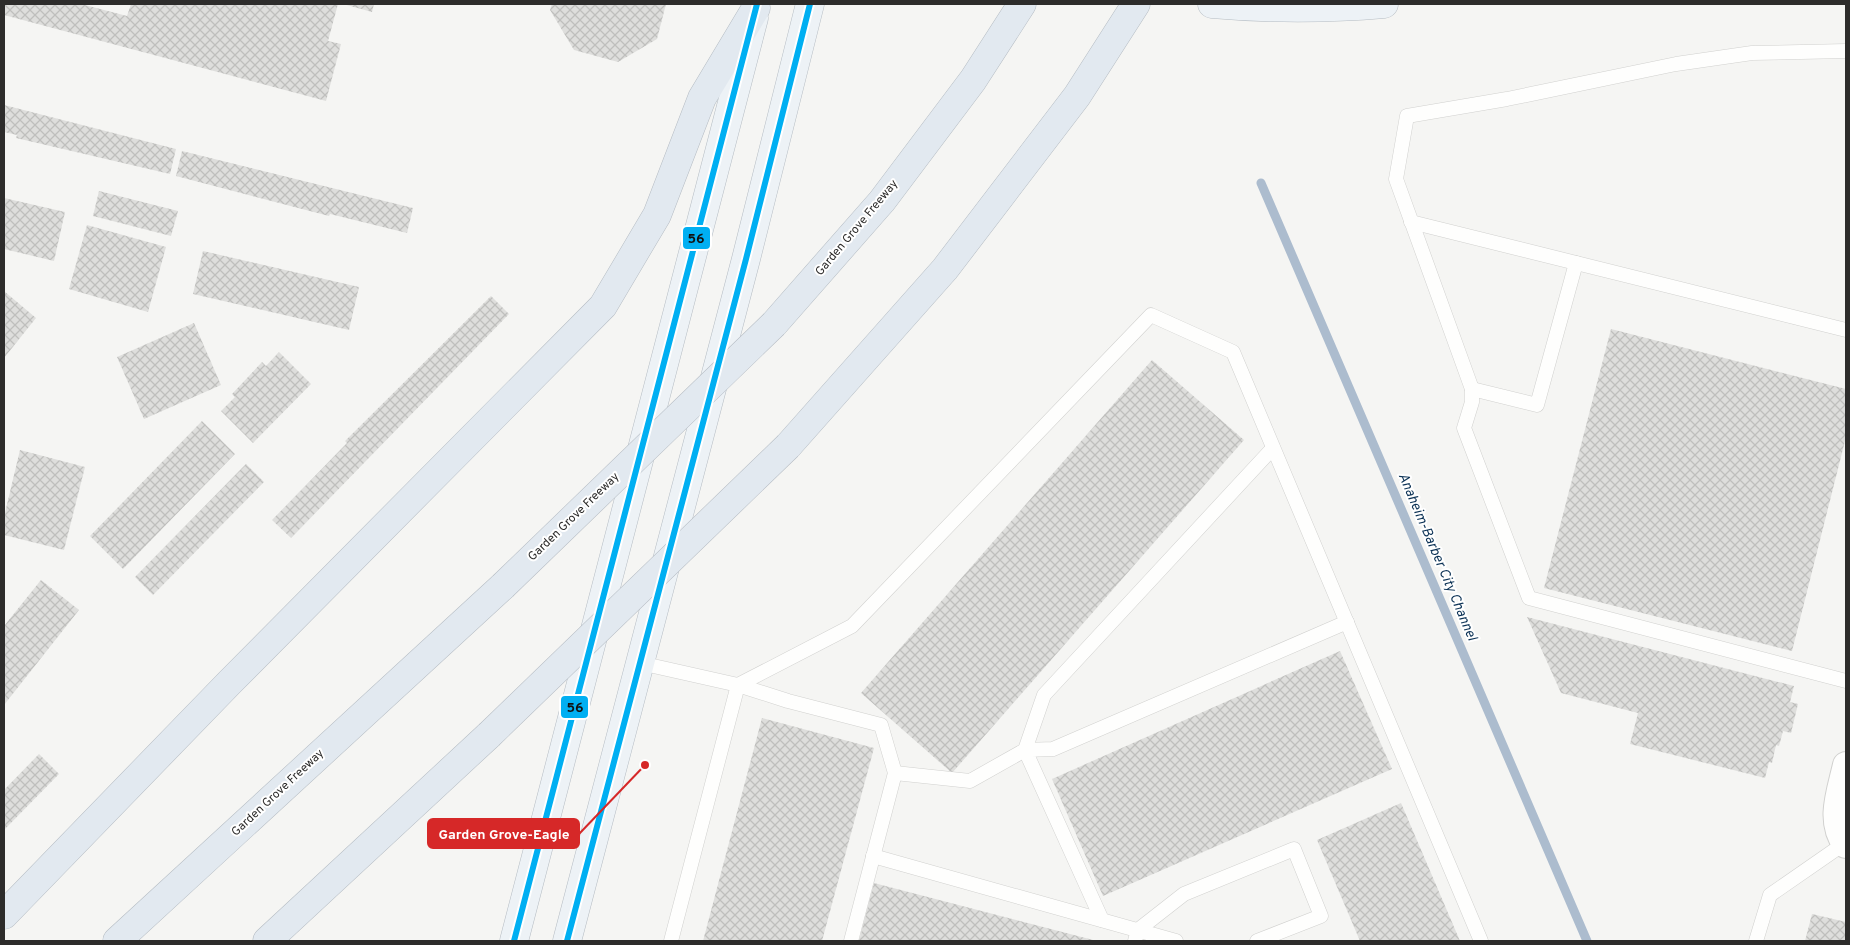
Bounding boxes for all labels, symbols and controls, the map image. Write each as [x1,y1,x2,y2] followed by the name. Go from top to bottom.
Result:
[812,177,902,279] street label: Garden Grove Freeway
[682,226,711,250] line badge: 56
[687,231,705,248] text: 56
[525,469,623,565] street label: Garden Grove Freeway
[1394,471,1481,645] water label: Anaheim-Barber City Channel
[560,695,589,719] line badge: 56
[566,700,584,717] text: 56
[228,746,328,840] street label: Garden Grove Freeway
[428,819,579,848] callout: Garden Grove-Eagle
[438,827,570,844] text: Garden Grove-Eagle

